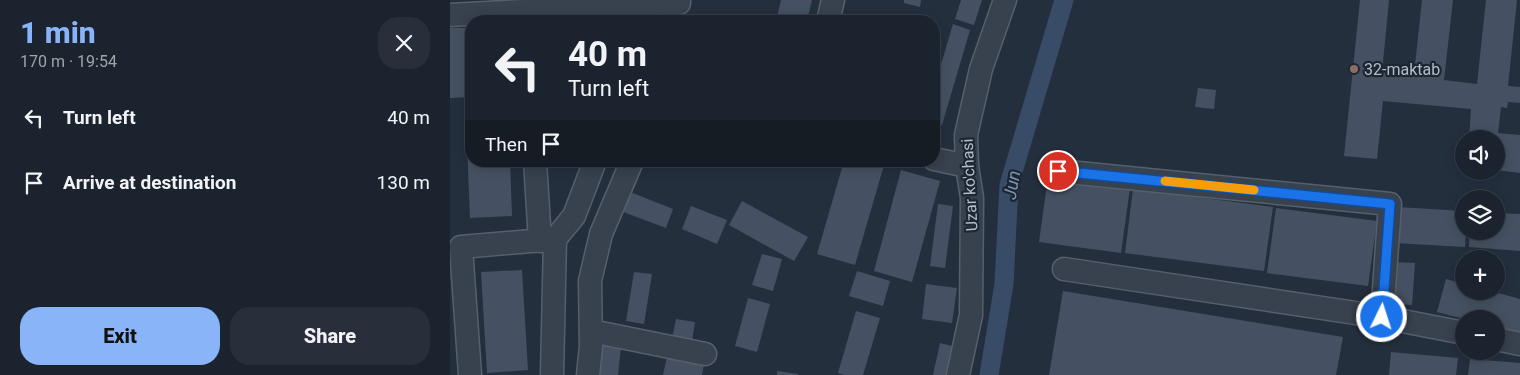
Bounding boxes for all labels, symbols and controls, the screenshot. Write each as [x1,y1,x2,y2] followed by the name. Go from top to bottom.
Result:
[20,15,96,50] text: 1 min
[378,17,430,69] button: close
[568,34,647,75] text: 40 m
[485,35,550,100] icon: left
[20,52,117,71] text: 170 m · 19:54
[1364,60,1440,79] place label: 32-maktab
[1348,63,1360,75] marker: 32-maktab
[568,76,649,101] text: Turn left
[20,104,48,132] icon: left
[63,106,136,129] text: Turn left
[387,106,430,129] text: 40 m
[537,130,565,158] icon: arrive
[1455,130,1505,360] map controls
[1455,130,1505,180] button: sound
[485,133,527,156] text: Then
[958,138,981,232] street label: Uzar ko'chasi
[1037,150,1079,192] pin
[1044,157,1072,185] icon: arrive
[20,169,48,197] icon: arrive
[999,169,1024,201] water label: Jun
[63,171,236,194] text: Arrive at destination
[377,171,430,194] text: 130 m
[1455,190,1505,240] button: layers
[1455,250,1505,300] button: +
[1355,290,1407,342] position arrow
[20,307,220,365] button: Exit
[230,307,430,365] button: Share
[1455,310,1505,360] button: −

